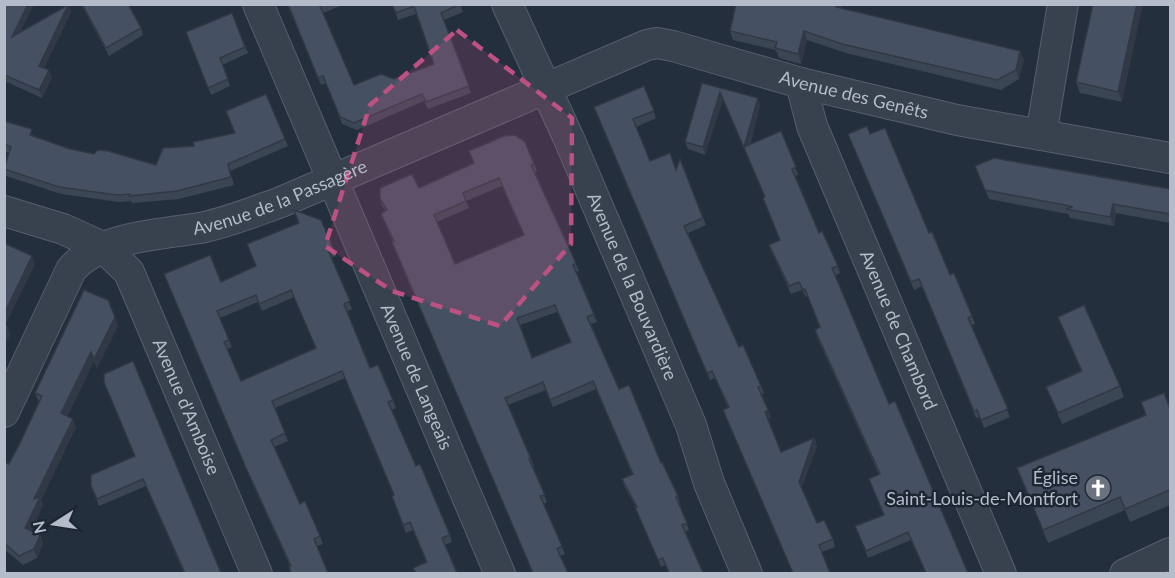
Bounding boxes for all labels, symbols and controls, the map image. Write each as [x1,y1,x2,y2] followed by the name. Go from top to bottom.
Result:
[777,65,931,123] street label: Avenue des Genêts
[191,154,370,239] street label: Avenue de la Passagère
[583,189,683,383] street label: Avenue de la Bouvardière
[856,247,942,413] street label: Avenue de Chambord
[376,300,458,453] street label: Avenue de Langeais
[148,335,226,478] street label: Avenue d'Amboise
[886,466,1079,509] place label: Église Saint-Louis-de-Montfort
[1083,473,1113,503] church icon: Église Saint-Louis-de-Montfort
[24,494,84,554] north arrow
[28,519,49,535] text: N

